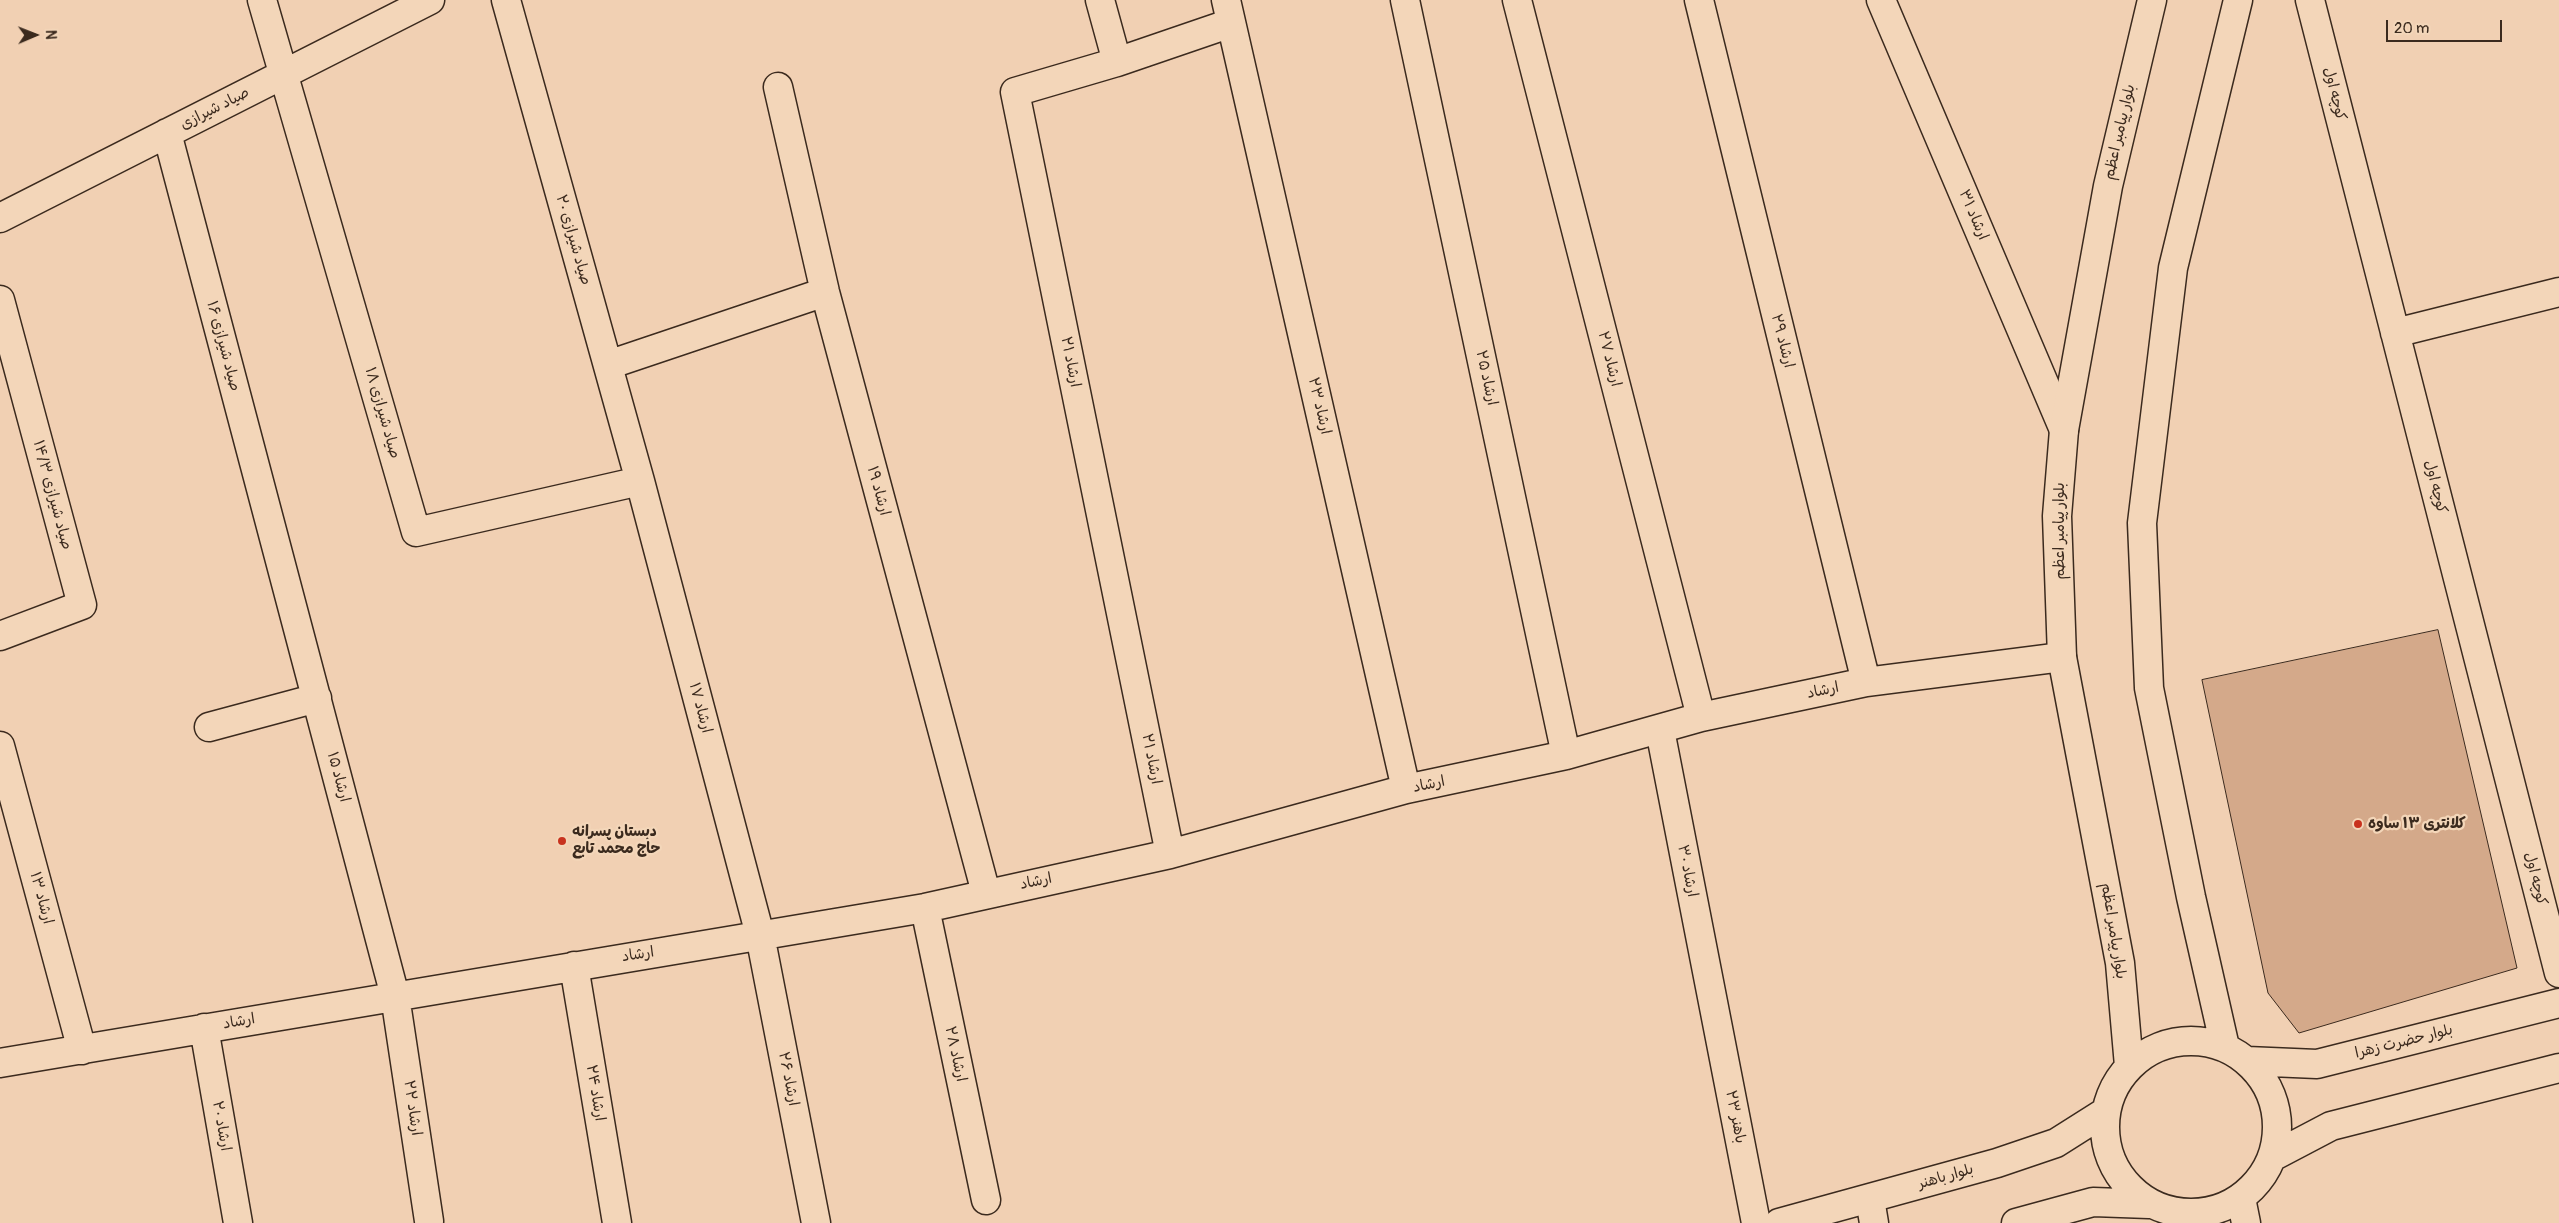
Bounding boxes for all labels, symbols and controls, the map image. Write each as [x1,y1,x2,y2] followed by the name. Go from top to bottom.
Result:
[10,10,60,60] north arrow
[2389,10,2505,42] scale bar
[2394,19,2429,38] text: 20 m
[42,30,59,40] text: N
[2319,65,2349,123] street label: کوچه اول
[2100,83,2140,181] street label: بلوار پیامبر اعظم
[177,84,253,134] street label: صیاد شیرازی
[1954,187,1992,243] street label: ارشاد ۳۱
[551,193,595,287] street label: صیاد شیرازی ۲۰
[202,299,244,393] street label: صیاد شیرازی ۱۶
[1767,312,1797,370] street label: ارشاد ۲۹
[1593,329,1625,389] street label: ارشاد ۲۷
[1056,335,1084,389] street label: ارشاد ۲۱
[1471,349,1501,407] street label: ارشاد ۲۵
[360,365,404,461] street label: صیاد شیرازی ۱۸
[1304,376,1334,436] street label: ارشاد ۲۳
[29,438,75,552] street label: صیاد شیرازی ۱۴/۳
[2420,458,2450,516] street label: کوچه اول
[863,464,893,518] street label: ارشاد ۱۹
[2051,482,2069,580] street label: بلوار پیامبر اعظم
[1805,679,1841,703] street label: ارشاد
[685,681,715,735] street label: ارشاد ۱۷
[1137,732,1165,786] street label: ارشاد ۲۱
[323,750,353,804] street label: ارشاد ۱۵
[1411,773,1447,797] street label: ارشاد
[2368,815,2466,833] place label: کلانتری ۱۳ ساوه
[2352,818,2364,830] marker: کلانتری ۱۳ ساوه
[572,823,660,858] place label: دبستان پسرانه حاج محمد تابع
[556,835,568,847] marker: دبستان پسرانه حاج محمد تابع
[1673,843,1701,899] street label: ارشاد ۳۰
[2520,850,2550,908] street label: کوچه اول
[25,870,57,926] street label: ارشاد ۱۳
[1018,870,1054,894] street label: ارشاد
[2097,882,2129,980] street label: بلوار پیامبر اعظم
[621,944,655,966] street label: ارشاد
[222,1010,256,1034] street label: ارشاد
[2353,1021,2455,1063] street label: بلوار حضرت زهرا
[940,1025,970,1083] street label: ارشاد ۲۸
[774,1050,802,1108] street label: ارشاد ۲۶
[582,1063,608,1123] street label: ارشاد ۲۴
[399,1079,425,1137] street label: ارشاد ۲۲
[1721,1089,1749,1145] street label: باهنر ۲۳
[208,1100,234,1152] street label: ارشاد ۲۰
[1916,1161,1976,1193] street label: بلوار باهنر

